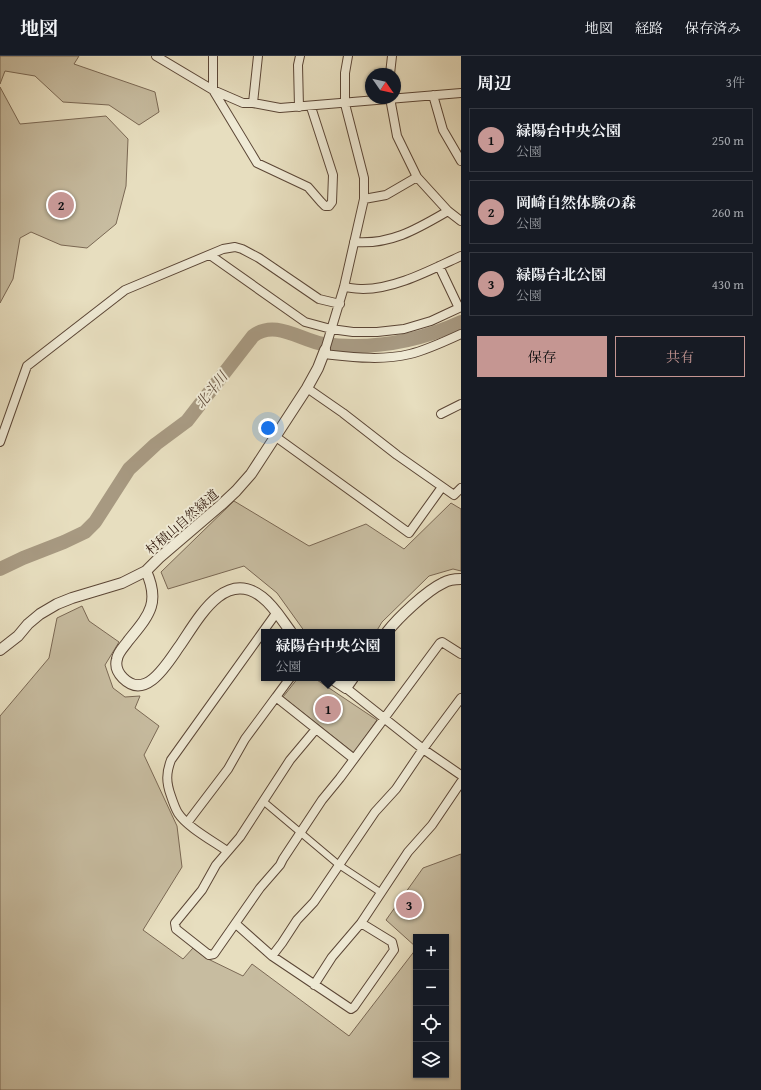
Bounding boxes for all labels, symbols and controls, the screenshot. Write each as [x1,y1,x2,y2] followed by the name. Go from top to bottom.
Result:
[20,14,58,42] text: 地図
[585,18,613,38] text: 地図
[635,18,663,38] text: 経路
[685,18,741,38] text: 保存済み
[365,68,401,104] north arrow
[477,70,511,95] text: 周辺
[726,73,745,92] text: 3件
[516,120,621,141] text: 緑陽台中央公園
[488,131,494,150] text: 1
[712,131,744,150] text: 250 m
[516,142,542,161] text: 公園
[48,190,74,220] pin: 2
[516,192,636,213] text: 岡崎自然体験の森
[488,203,494,222] text: 2
[712,203,744,222] text: 260 m
[516,214,542,233] text: 公園
[516,264,606,285] text: 緑陽台北公園
[488,275,494,294] text: 3
[712,275,744,294] text: 430 m
[516,286,542,305] text: 公園
[477,336,607,377] button: 保存
[615,336,745,377] button: 共有
[190,366,233,413] water label: 北斗川
[258,418,278,438] your location
[141,485,223,559] street label: 村積山自然緑道
[261,629,395,681] popup
[275,635,381,656] text: 緑陽台中央公園
[275,657,302,676] text: 公園
[315,694,341,724] pin: 1
[396,890,422,920] pin: 3
[413,934,449,1078] map controls
[413,934,449,970] button: +
[413,970,449,1006] button: −
[413,1006,449,1042] button: locate
[413,1042,449,1078] button: layers

